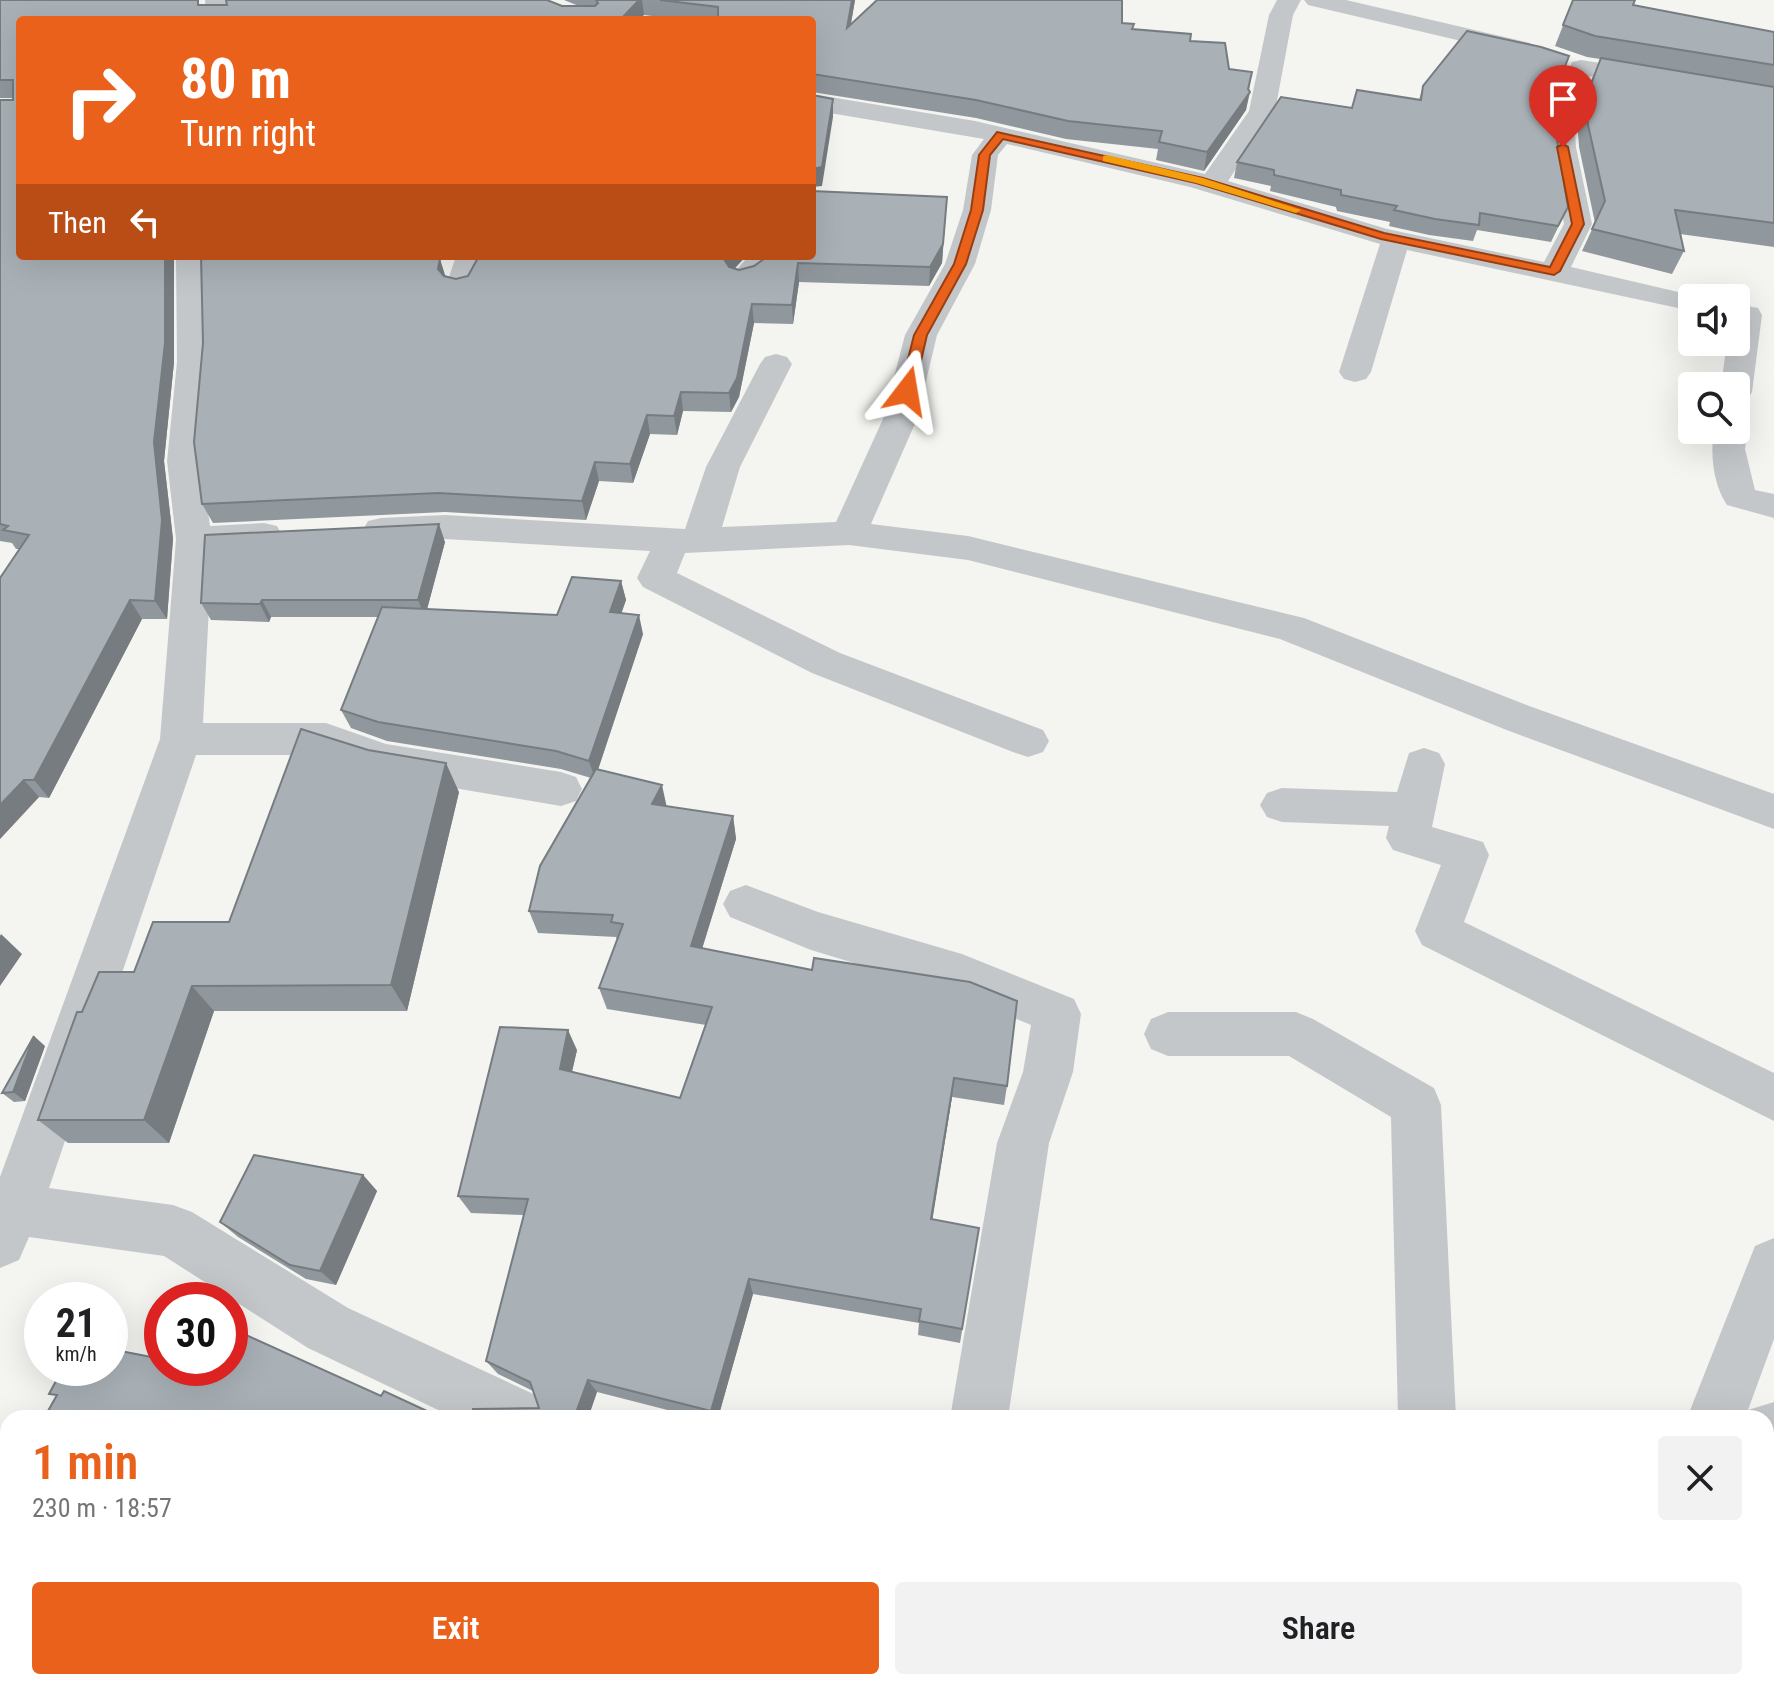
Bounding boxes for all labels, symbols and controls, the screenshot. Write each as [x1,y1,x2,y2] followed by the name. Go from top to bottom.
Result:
[180,46,291,112] text: 80 m
[48,48,152,152] icon: right
[1529,65,1597,147] pin
[1541,77,1585,121] icon: arrive
[180,113,316,155] text: Turn right
[123,200,167,244] icon: left
[48,205,107,240] text: Then
[1678,284,1750,444] map controls
[1678,284,1750,356] button: sound
[865,349,949,433] position arrow
[1678,372,1750,444] button: search
[144,1282,248,1386] speed limit sign: 30
[56,1300,96,1347] text: 21
[55,1342,97,1366] text: km/h
[32,1434,138,1491] text: 1 min
[1658,1436,1742,1520] button: close
[32,1493,172,1523] text: 230 m · 18:57
[32,1582,879,1674] button: Exit
[895,1582,1742,1674] button: Share

